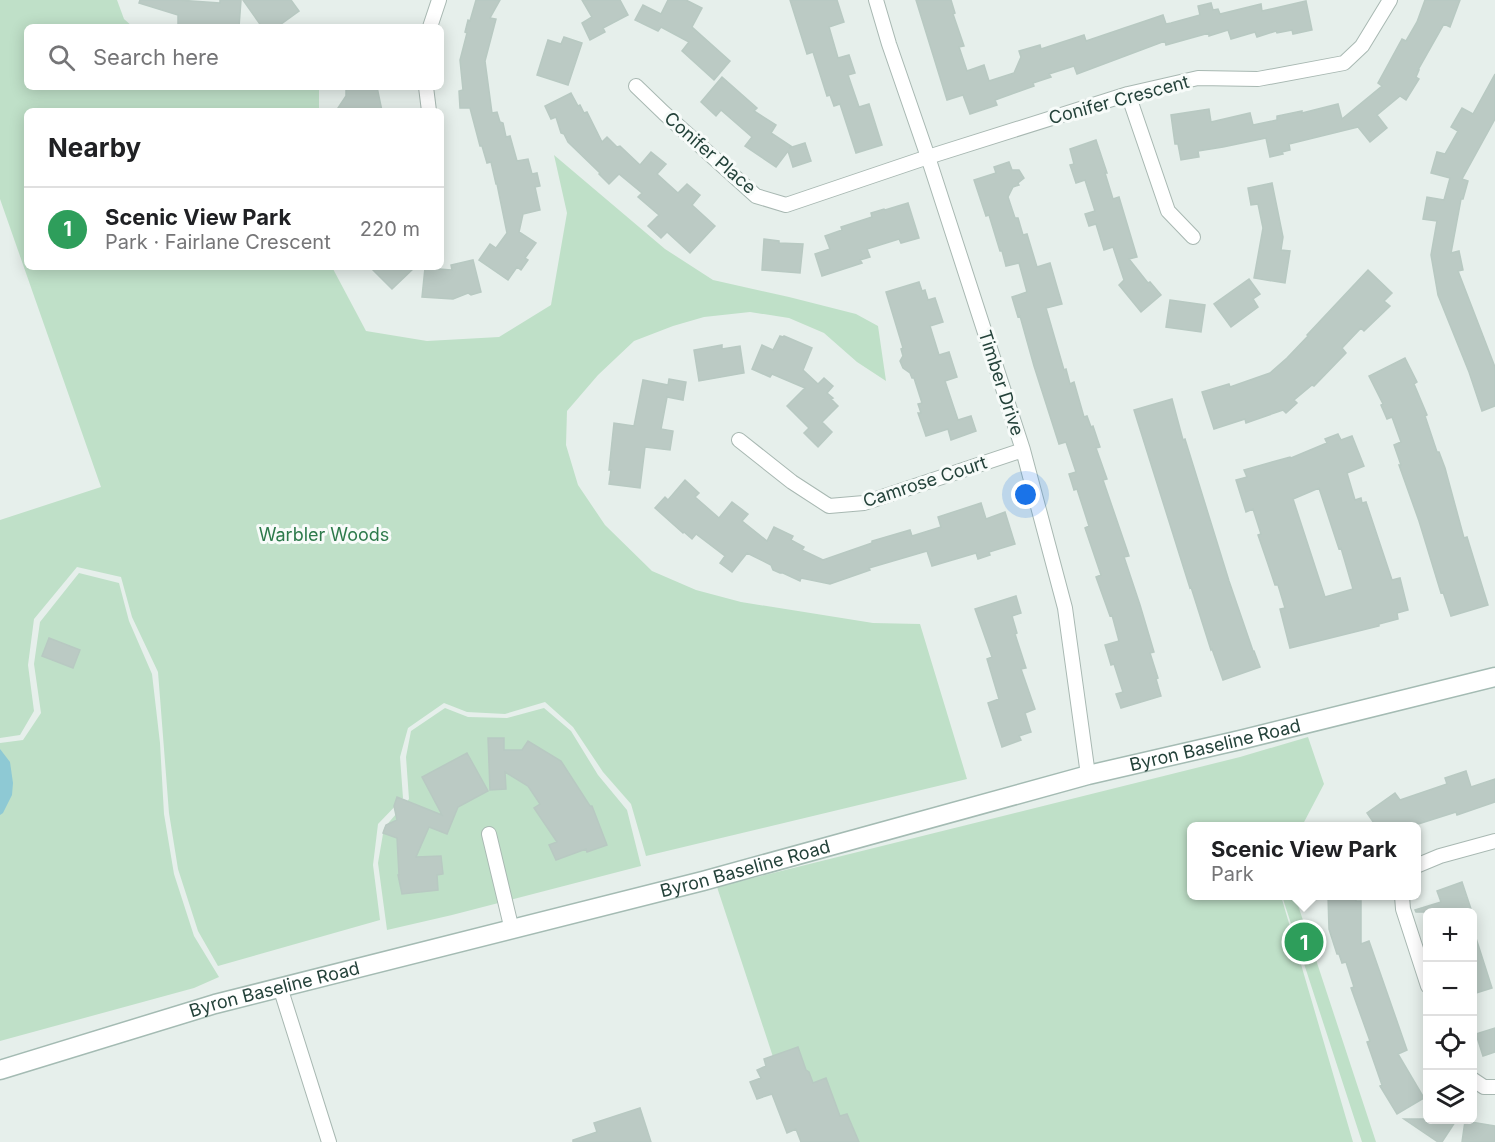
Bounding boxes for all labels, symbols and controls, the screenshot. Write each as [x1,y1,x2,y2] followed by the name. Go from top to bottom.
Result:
[24,24,444,90] search box
[45,41,78,74] icon: search
[93,44,219,70] text: Search here
[1046,71,1191,128] street label: Conifer Crescent
[660,107,760,198] street label: Conifer Place
[48,132,141,163] text: Nearby
[105,204,291,230] text: Scenic View Park
[63,217,72,241] text: 1
[360,217,420,241] text: 220 m
[105,230,331,254] text: Park · Fairlane Crescent
[975,327,1028,438] street label: Timber Drive
[860,452,989,511] street label: Camrose Court
[1011,480,1040,509] your location
[259,524,389,545] park label: Warbler Woods
[1127,714,1303,775] street label: Byron Baseline Road
[1187,822,1421,900] popup
[658,836,832,901] street label: Byron Baseline Road
[1211,836,1397,862] text: Scenic View Park
[1211,862,1254,886] text: Park
[1423,908,1477,1124] map controls
[1423,908,1477,962] button: +
[1284,920,1324,964] pin: 1
[186,957,362,1021] street label: Byron Baseline Road
[1423,962,1477,1016] button: −
[1423,1016,1477,1070] button: locate
[1423,1070,1477,1124] button: layers

